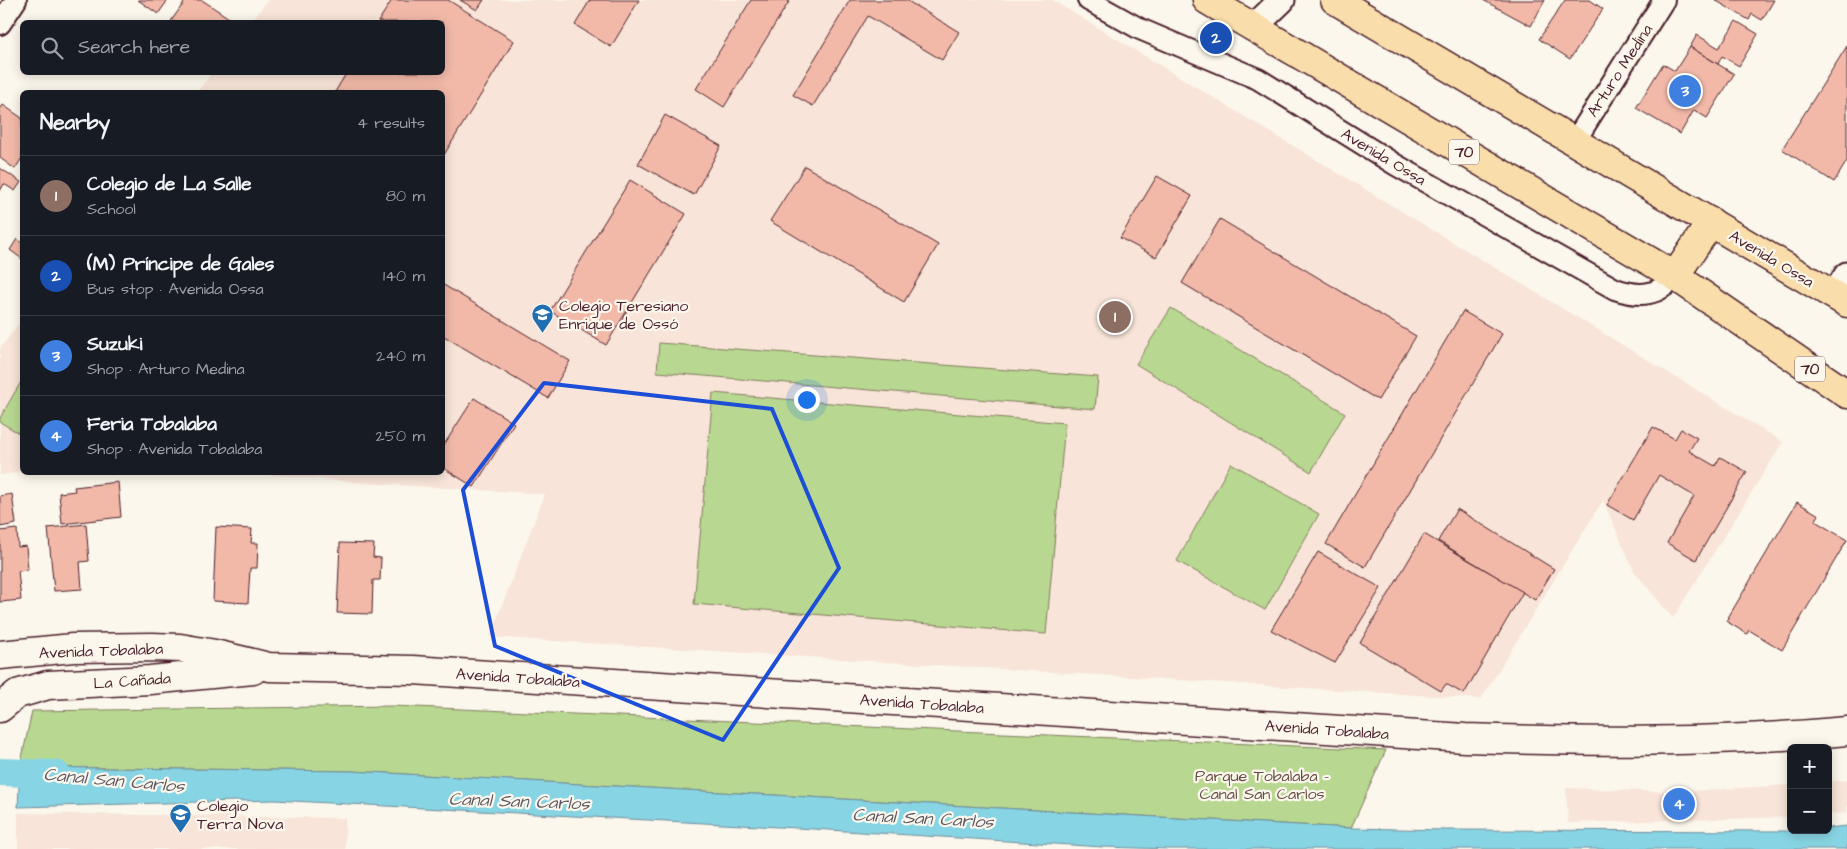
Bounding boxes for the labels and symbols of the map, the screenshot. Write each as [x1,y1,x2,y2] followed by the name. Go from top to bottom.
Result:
[1200,19,1232,57] pin: 2
[1582,20,1658,121] street label: Arturo Medina
[1669,72,1701,110] pin: 3
[1337,123,1430,191] street label: Avenida Ossa
[1449,140,1479,164] road number: 70
[1725,225,1818,293] street label: Avenida Ossa
[559,295,688,335] place label: Colegio Teresiano Enrique de Ossó
[1099,298,1131,336] pin: 1
[531,302,555,333] school or university icon: Colegio Teresiano Enrique de Ossó
[1795,356,1825,382] road number: 70
[794,387,820,413] your location
[39,638,164,664] street label: Avenida Tobalaba
[455,663,581,693] street label: Avenida Tobalaba
[93,667,172,695] street label: La Cañada
[859,689,985,719] street label: Avenida Tobalaba
[1264,715,1390,745] street label: Avenida Tobalaba
[43,762,186,799] water label: Canal San Carlos
[1195,765,1329,805] park label: Parque Tobalaba - Canal San Carlos
[1663,785,1695,823] pin: 4
[448,787,591,816] water label: Canal San Carlos
[197,795,283,835] place label: Colegio Terra Nova
[169,802,193,833] school or university icon: Colegio Terra Nova
[852,802,995,835] water label: Canal San Carlos

